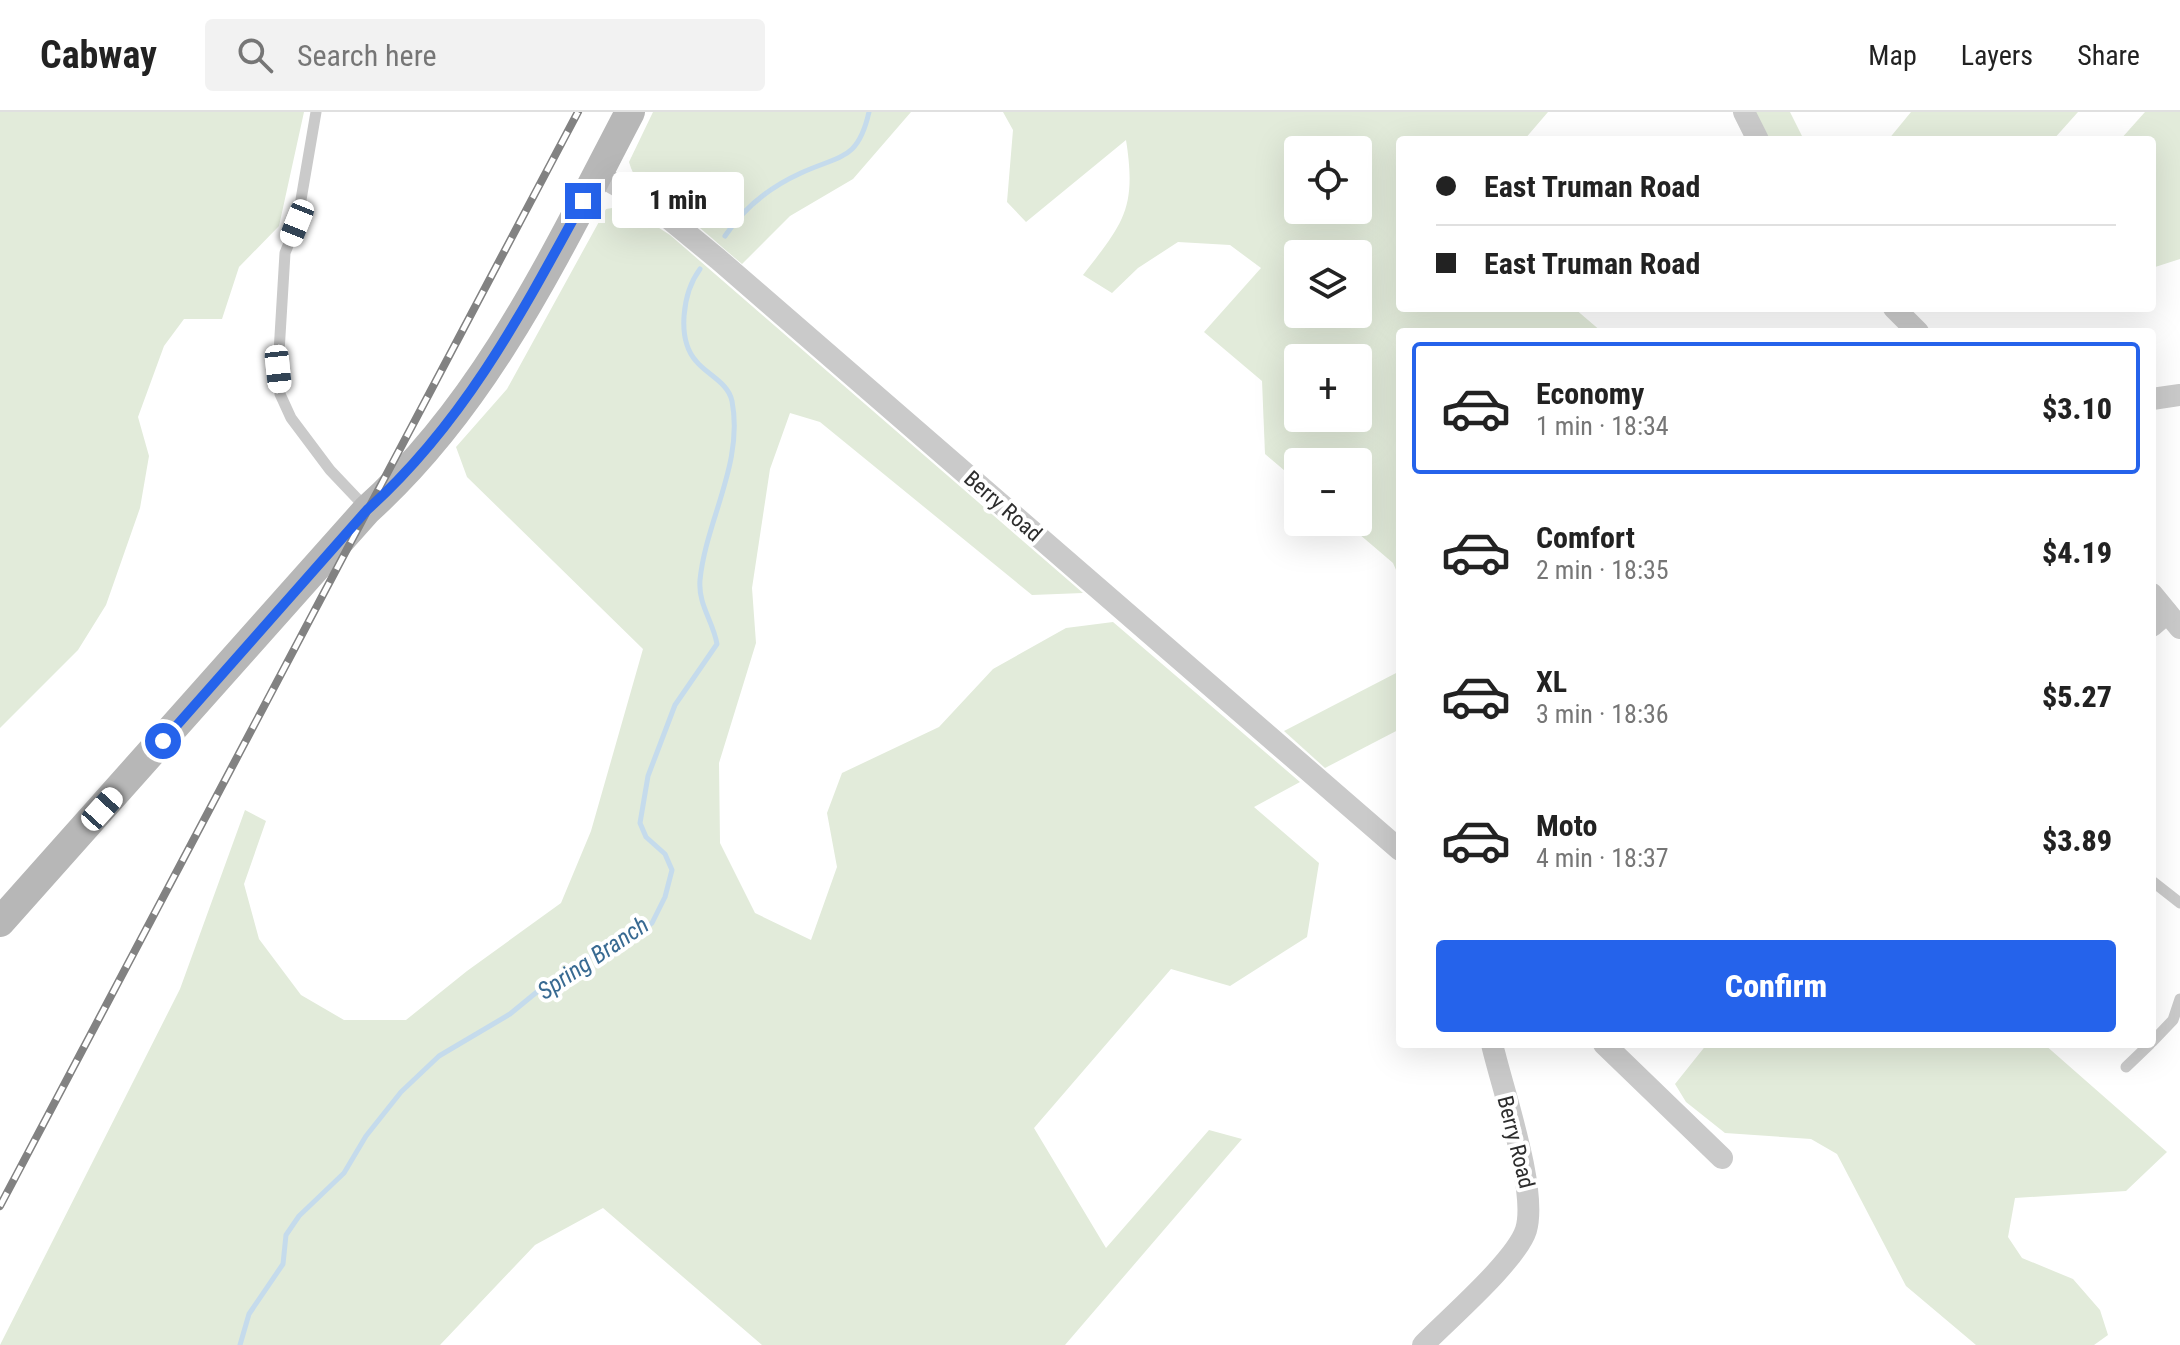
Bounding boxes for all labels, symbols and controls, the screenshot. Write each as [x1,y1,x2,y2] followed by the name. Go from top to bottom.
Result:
[205,19,765,91] search box
[40,33,157,77] text: Cabway
[233,33,277,77] icon: search
[297,38,437,73] text: Search here
[1868,39,1917,72] text: Map
[1961,39,2033,72] text: Layers
[2077,39,2140,72] text: Share
[1284,136,1372,536] map controls
[1284,136,1372,224] button: locate
[1484,169,1700,204] text: East Truman Road
[611,173,743,229] callout: 1 min
[565,183,601,219] route end
[649,185,707,215] text: 1 min
[277,196,317,250] car
[1284,240,1372,328] button: layers
[1484,246,1700,281] text: East Truman Road
[264,344,292,394] car
[1284,344,1372,432] button: +
[1440,372,1512,444] icon: car
[1536,376,1644,411] text: Economy
[2042,391,2112,426] text: $3.10
[1536,411,1669,441] text: 1 min · 18:34
[1284,448,1372,536] button: −
[959,466,1047,546] street label: Berry Road
[1440,516,1512,588] icon: car
[1536,520,1635,555] text: Comfort
[2042,535,2112,570] text: $4.19
[1536,555,1669,585] text: 2 min · 18:35
[1440,660,1512,732] icon: car
[1536,664,1567,699] text: XL
[2042,679,2112,714] text: $5.27
[1536,699,1669,729] text: 3 min · 18:36
[145,723,181,759] route start
[77,783,127,835] car
[1440,804,1512,876] icon: car
[1536,808,1597,843] text: Moto
[2042,823,2112,858] text: $3.89
[1536,843,1669,873] text: 4 min · 18:37
[532,911,654,1005] water label: Spring Branch
[1436,940,2116,1032] button: Confirm
[1492,1093,1540,1191] street label: Berry Road

